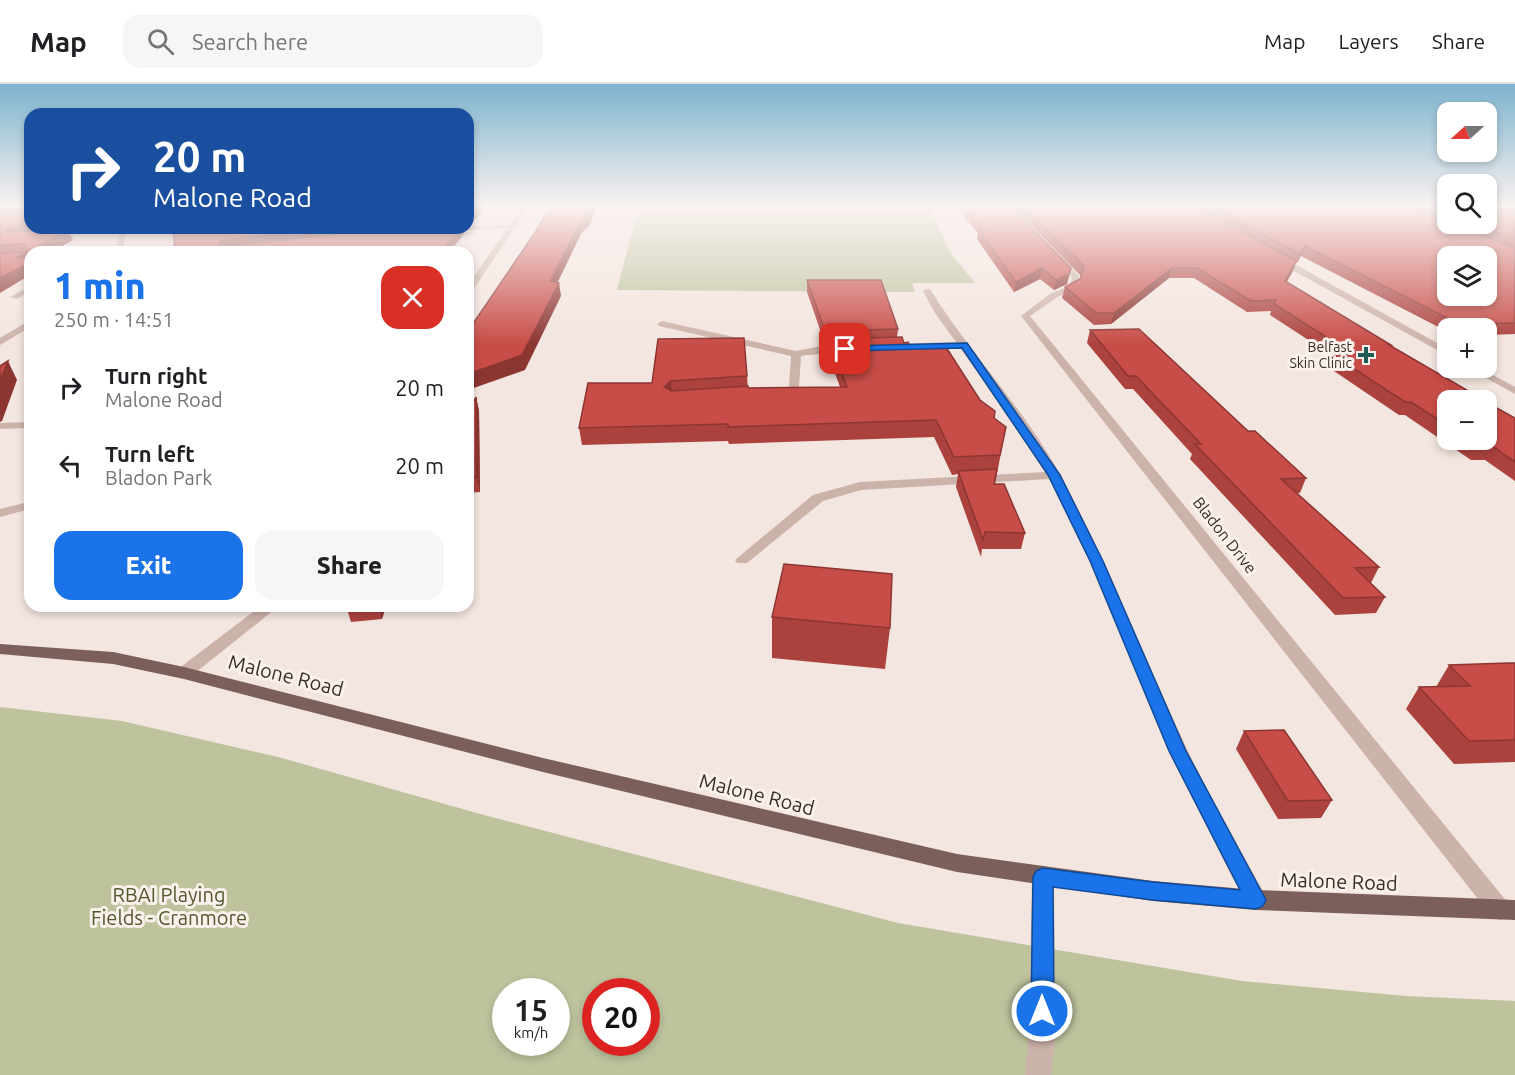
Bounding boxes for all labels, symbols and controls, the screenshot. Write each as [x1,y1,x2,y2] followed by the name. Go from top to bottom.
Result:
[123,14,543,68] search box
[144,25,177,58] icon: search
[30,26,87,57] text: Map
[192,29,308,54] text: Search here
[1264,29,1305,53] text: Map
[1338,29,1399,53] text: Layers
[1432,29,1485,53] text: Share
[1437,102,1497,162] north arrow
[1437,102,1497,450] map controls
[54,132,132,210] icon: right
[153,133,247,180] text: 20 m
[1437,174,1497,234] button: search
[153,182,312,212] text: Malone Road
[1437,246,1497,306] button: layers
[54,265,146,306] text: 1 min
[381,266,444,329] button: close
[54,308,174,331] text: 250 m · 14:51
[1437,318,1497,378] button: +
[819,323,870,374] pin
[828,332,861,365] icon: arrive
[1289,339,1352,371] place label: Belfast Skin Clinic
[1357,346,1375,364] marker: Belfast Skin Clinic
[105,363,207,388] text: Turn right
[54,371,87,404] icon: right
[395,375,444,400] text: 20 m
[105,388,223,411] text: Malone Road
[1437,390,1497,450] button: −
[105,441,195,466] text: Turn left
[54,449,87,482] icon: left
[395,453,444,478] text: 20 m
[105,466,212,489] text: Bladon Park
[1190,493,1260,577] street label: Bladon Drive
[54,531,243,600] button: Exit
[255,531,444,600] button: Share
[226,650,346,700] street label: Malone Road
[697,769,817,819] street label: Malone Road
[1280,867,1398,895] street label: Malone Road
[91,883,247,929] park label: RBAI Playing Fields - Cranmore
[582,978,660,1056] speed limit sign: 20
[1010,979,1074,1043] position arrow
[514,993,548,1027] text: 15
[514,1024,548,1041] text: km/h

